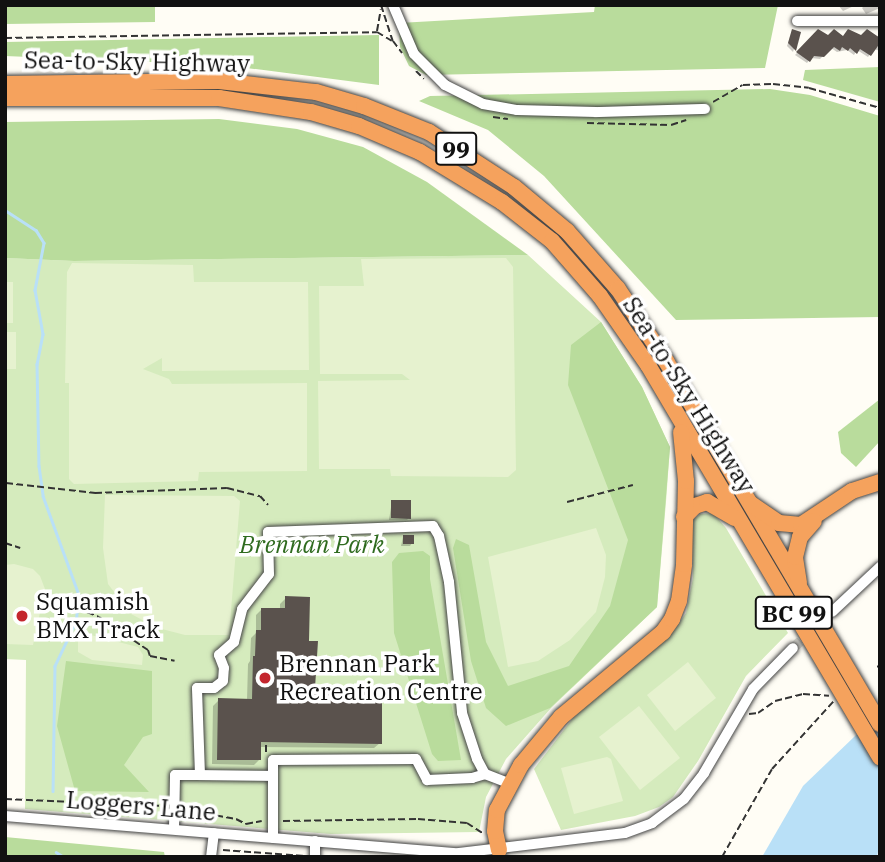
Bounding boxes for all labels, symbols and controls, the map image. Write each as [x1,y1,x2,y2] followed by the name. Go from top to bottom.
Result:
[24,46,250,78] street label: Sea-to-Sky Highway
[435,130,477,168] road number: 99
[617,292,761,498] street label: Sea-to-Sky Highway
[240,531,384,559] park label: Brennan Park
[36,588,160,644] place label: Squamish BMX Track
[754,594,834,632] road number: BC 99
[14,608,30,624] marker: Squamish BMX Track
[279,650,483,706] place label: Brennan Park Recreation Centre
[257,670,273,686] marker: Brennan Park Recreation Centre
[65,785,217,827] street label: Loggers Lane

